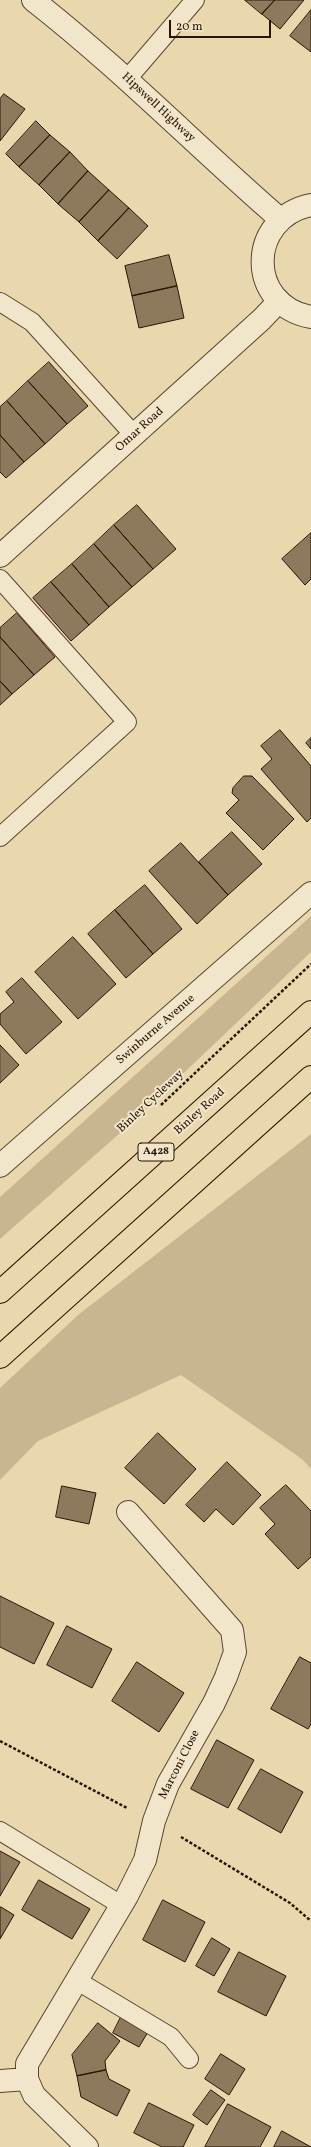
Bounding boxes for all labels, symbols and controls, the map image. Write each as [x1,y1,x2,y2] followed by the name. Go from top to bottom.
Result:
[171,12,273,38] scale bar
[176,19,203,35] text: 20 m
[118,70,198,146] street label: Hipswell Highway
[113,405,167,455] street label: Omar Road
[114,992,198,1068] street label: Swinburne Avenue
[115,1068,187,1136] street label: Binley Cycleway
[172,1085,228,1139] street label: Binley Road
[138,1143,174,1161] road number: A428
[156,1728,204,1802] street label: Marconi Close

